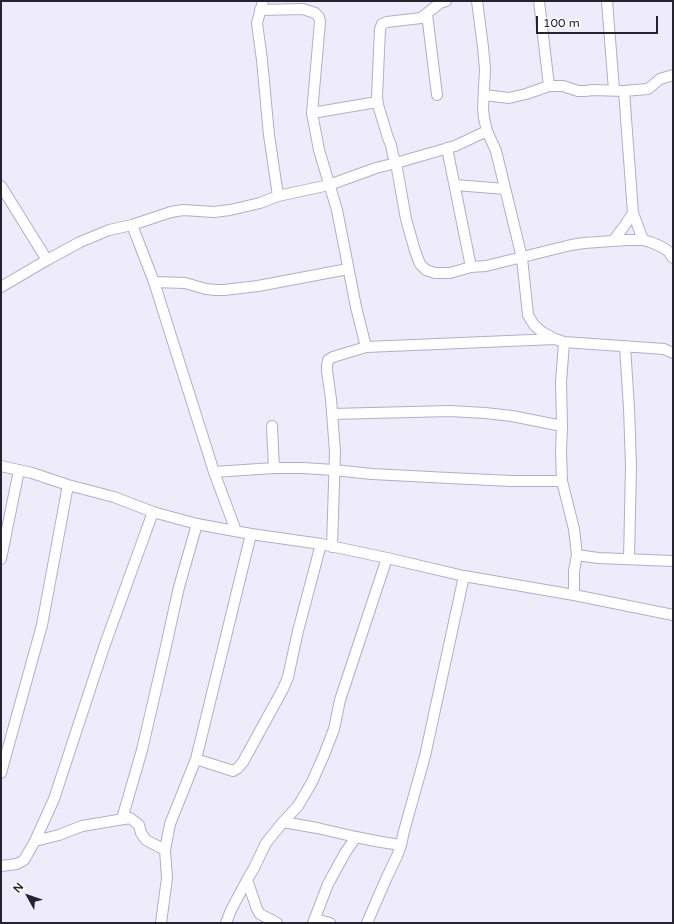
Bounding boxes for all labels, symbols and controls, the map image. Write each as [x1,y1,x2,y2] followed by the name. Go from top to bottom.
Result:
[538,8,660,34] scale bar
[543,16,580,30] text: 100 m
[8,876,48,916] north arrow
[11,880,26,896] text: N

